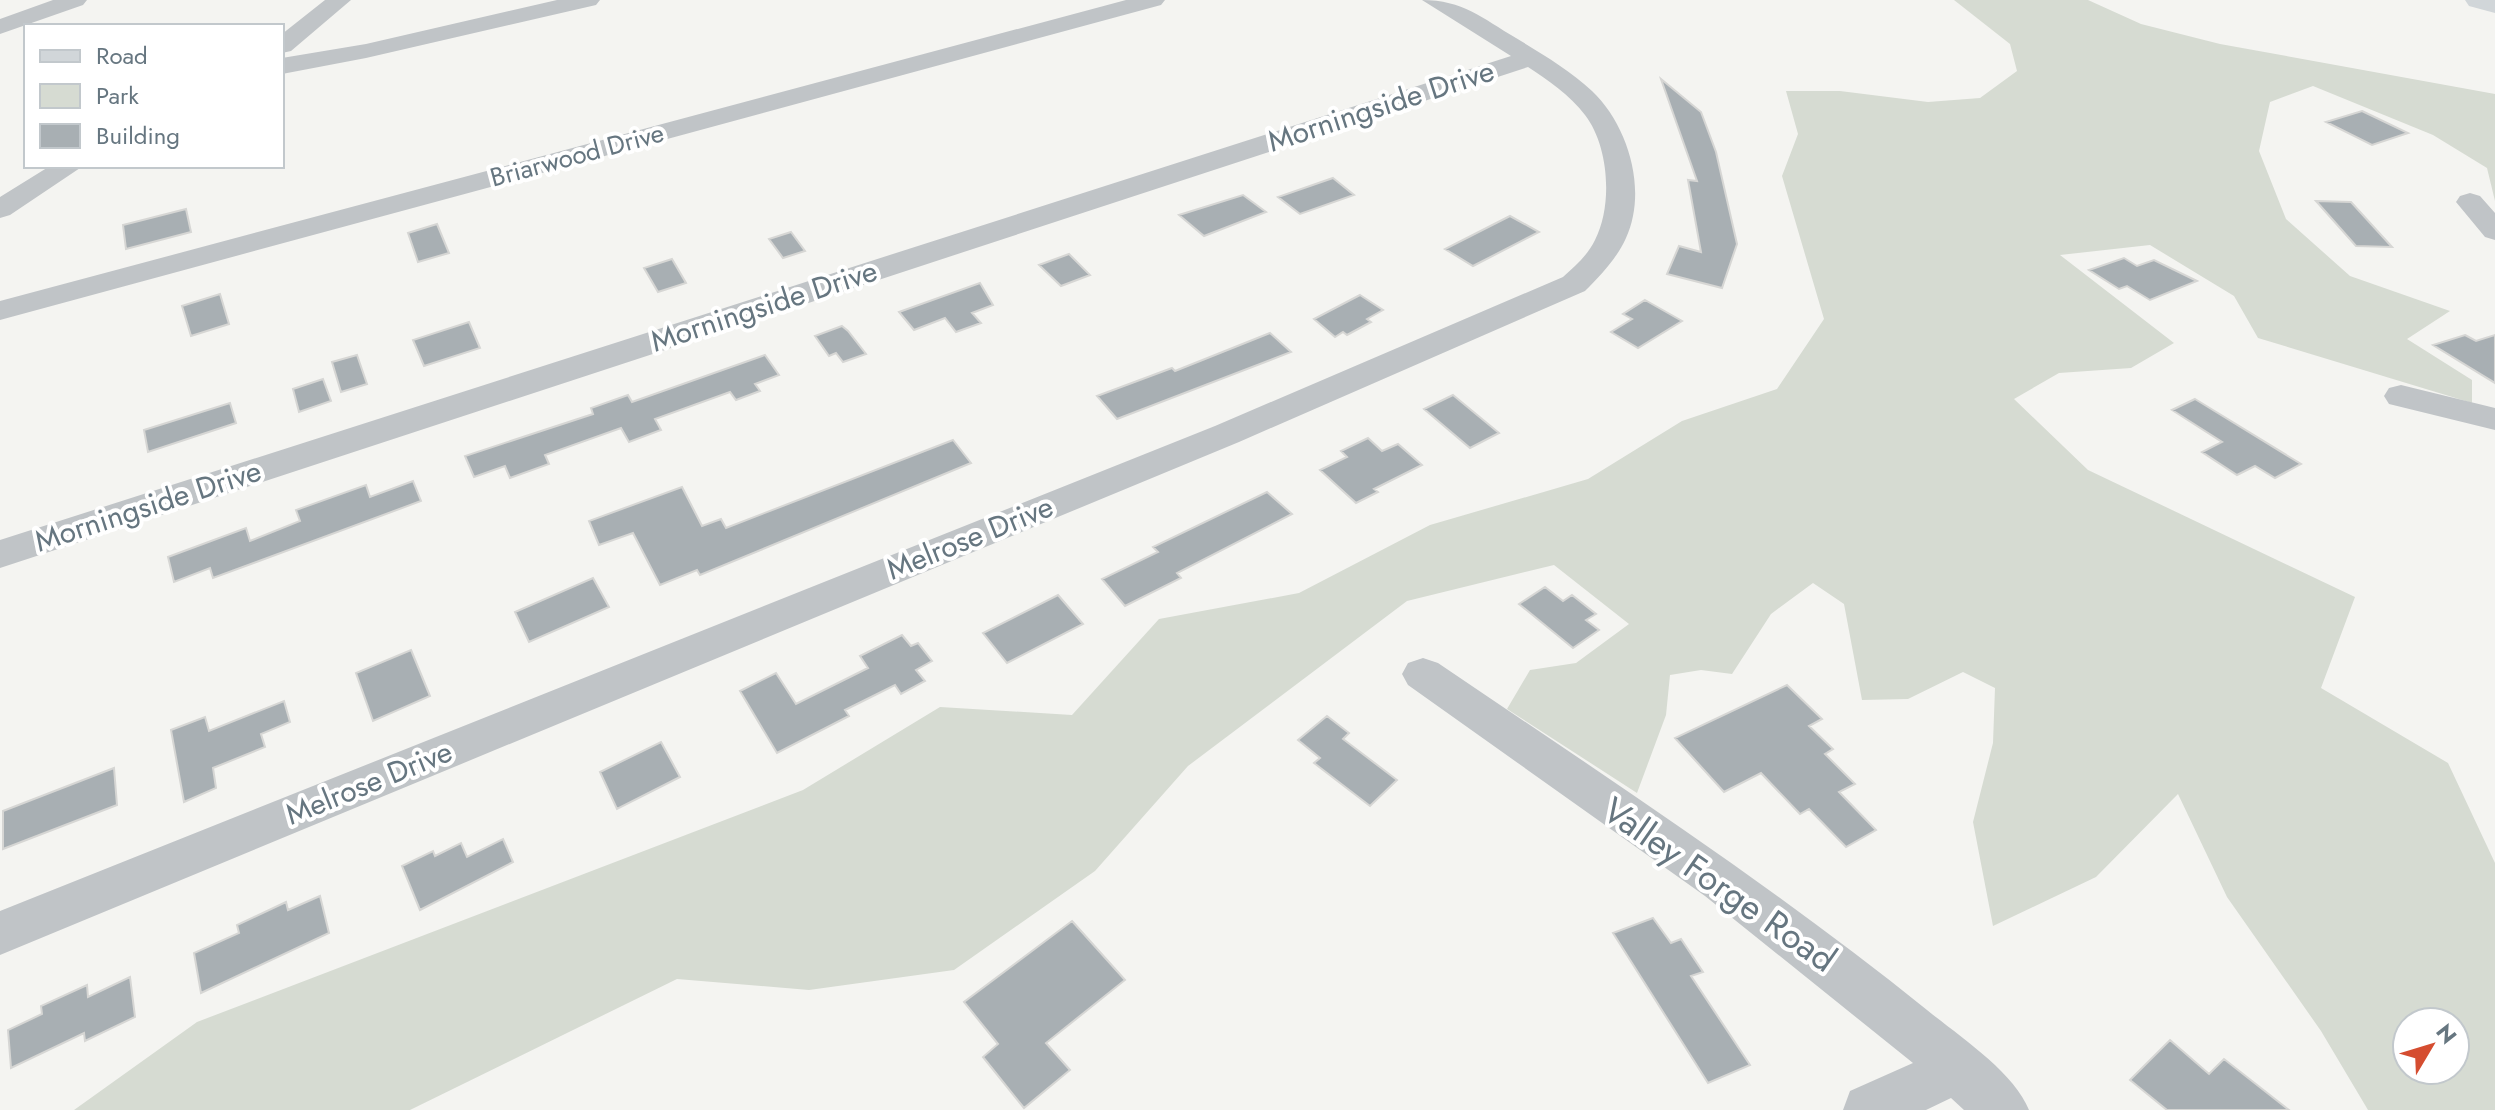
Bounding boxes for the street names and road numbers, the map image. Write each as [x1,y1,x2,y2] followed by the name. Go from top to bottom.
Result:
[1262,49,1499,162] street label: Morningside Drive
[486,114,668,196] street label: Briarwood Drive
[645,249,882,362] street label: Morningside Drive
[29,449,266,562] street label: Morningside Drive
[880,485,1060,590] street label: Melrose Drive
[279,730,459,835] street label: Melrose Drive
[1593,784,1847,984] street label: Valley Forge Road

